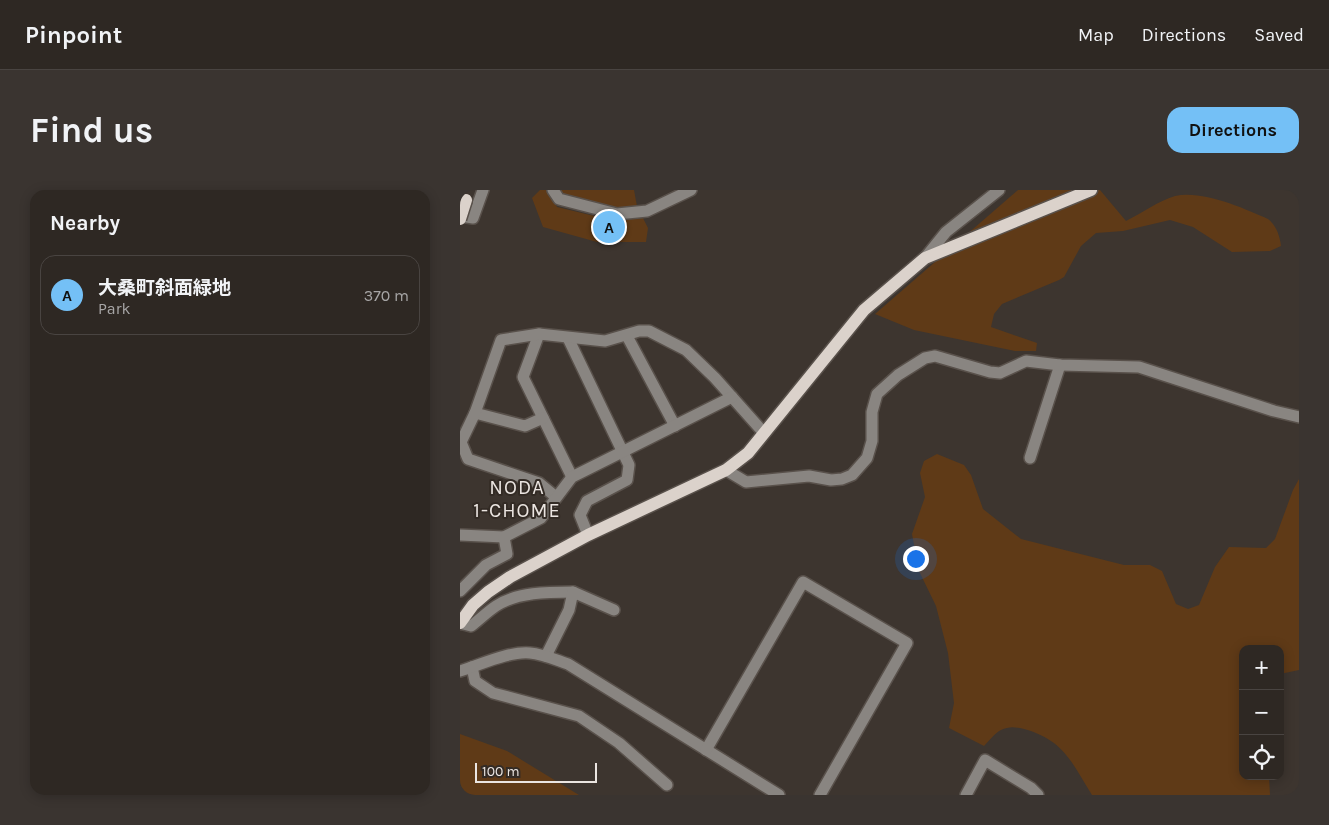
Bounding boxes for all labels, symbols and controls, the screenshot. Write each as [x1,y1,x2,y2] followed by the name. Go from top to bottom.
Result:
[25,21,122,49] text: Pinpoint
[1078,24,1114,46] text: Map
[1142,24,1226,46] text: Directions
[1254,24,1304,46] text: Saved
[1167,107,1299,153] button: Directions
[30,110,153,151] text: Find us
[593,208,625,246] pin: A
[50,211,120,235] text: Nearby
[98,277,231,299] text: 大桑町斜面緑地
[62,286,72,305] text: A
[364,286,409,305] text: 370 m
[98,299,130,318] text: Park
[473,476,561,522] district label: NODA 1-CHOME
[903,546,929,572] your location
[1239,645,1284,780] map controls
[1239,645,1284,690] button: +
[1239,690,1284,735] button: −
[1239,735,1284,780] button: locate
[475,760,598,783] scale bar
[482,763,520,780] text: 100 m

